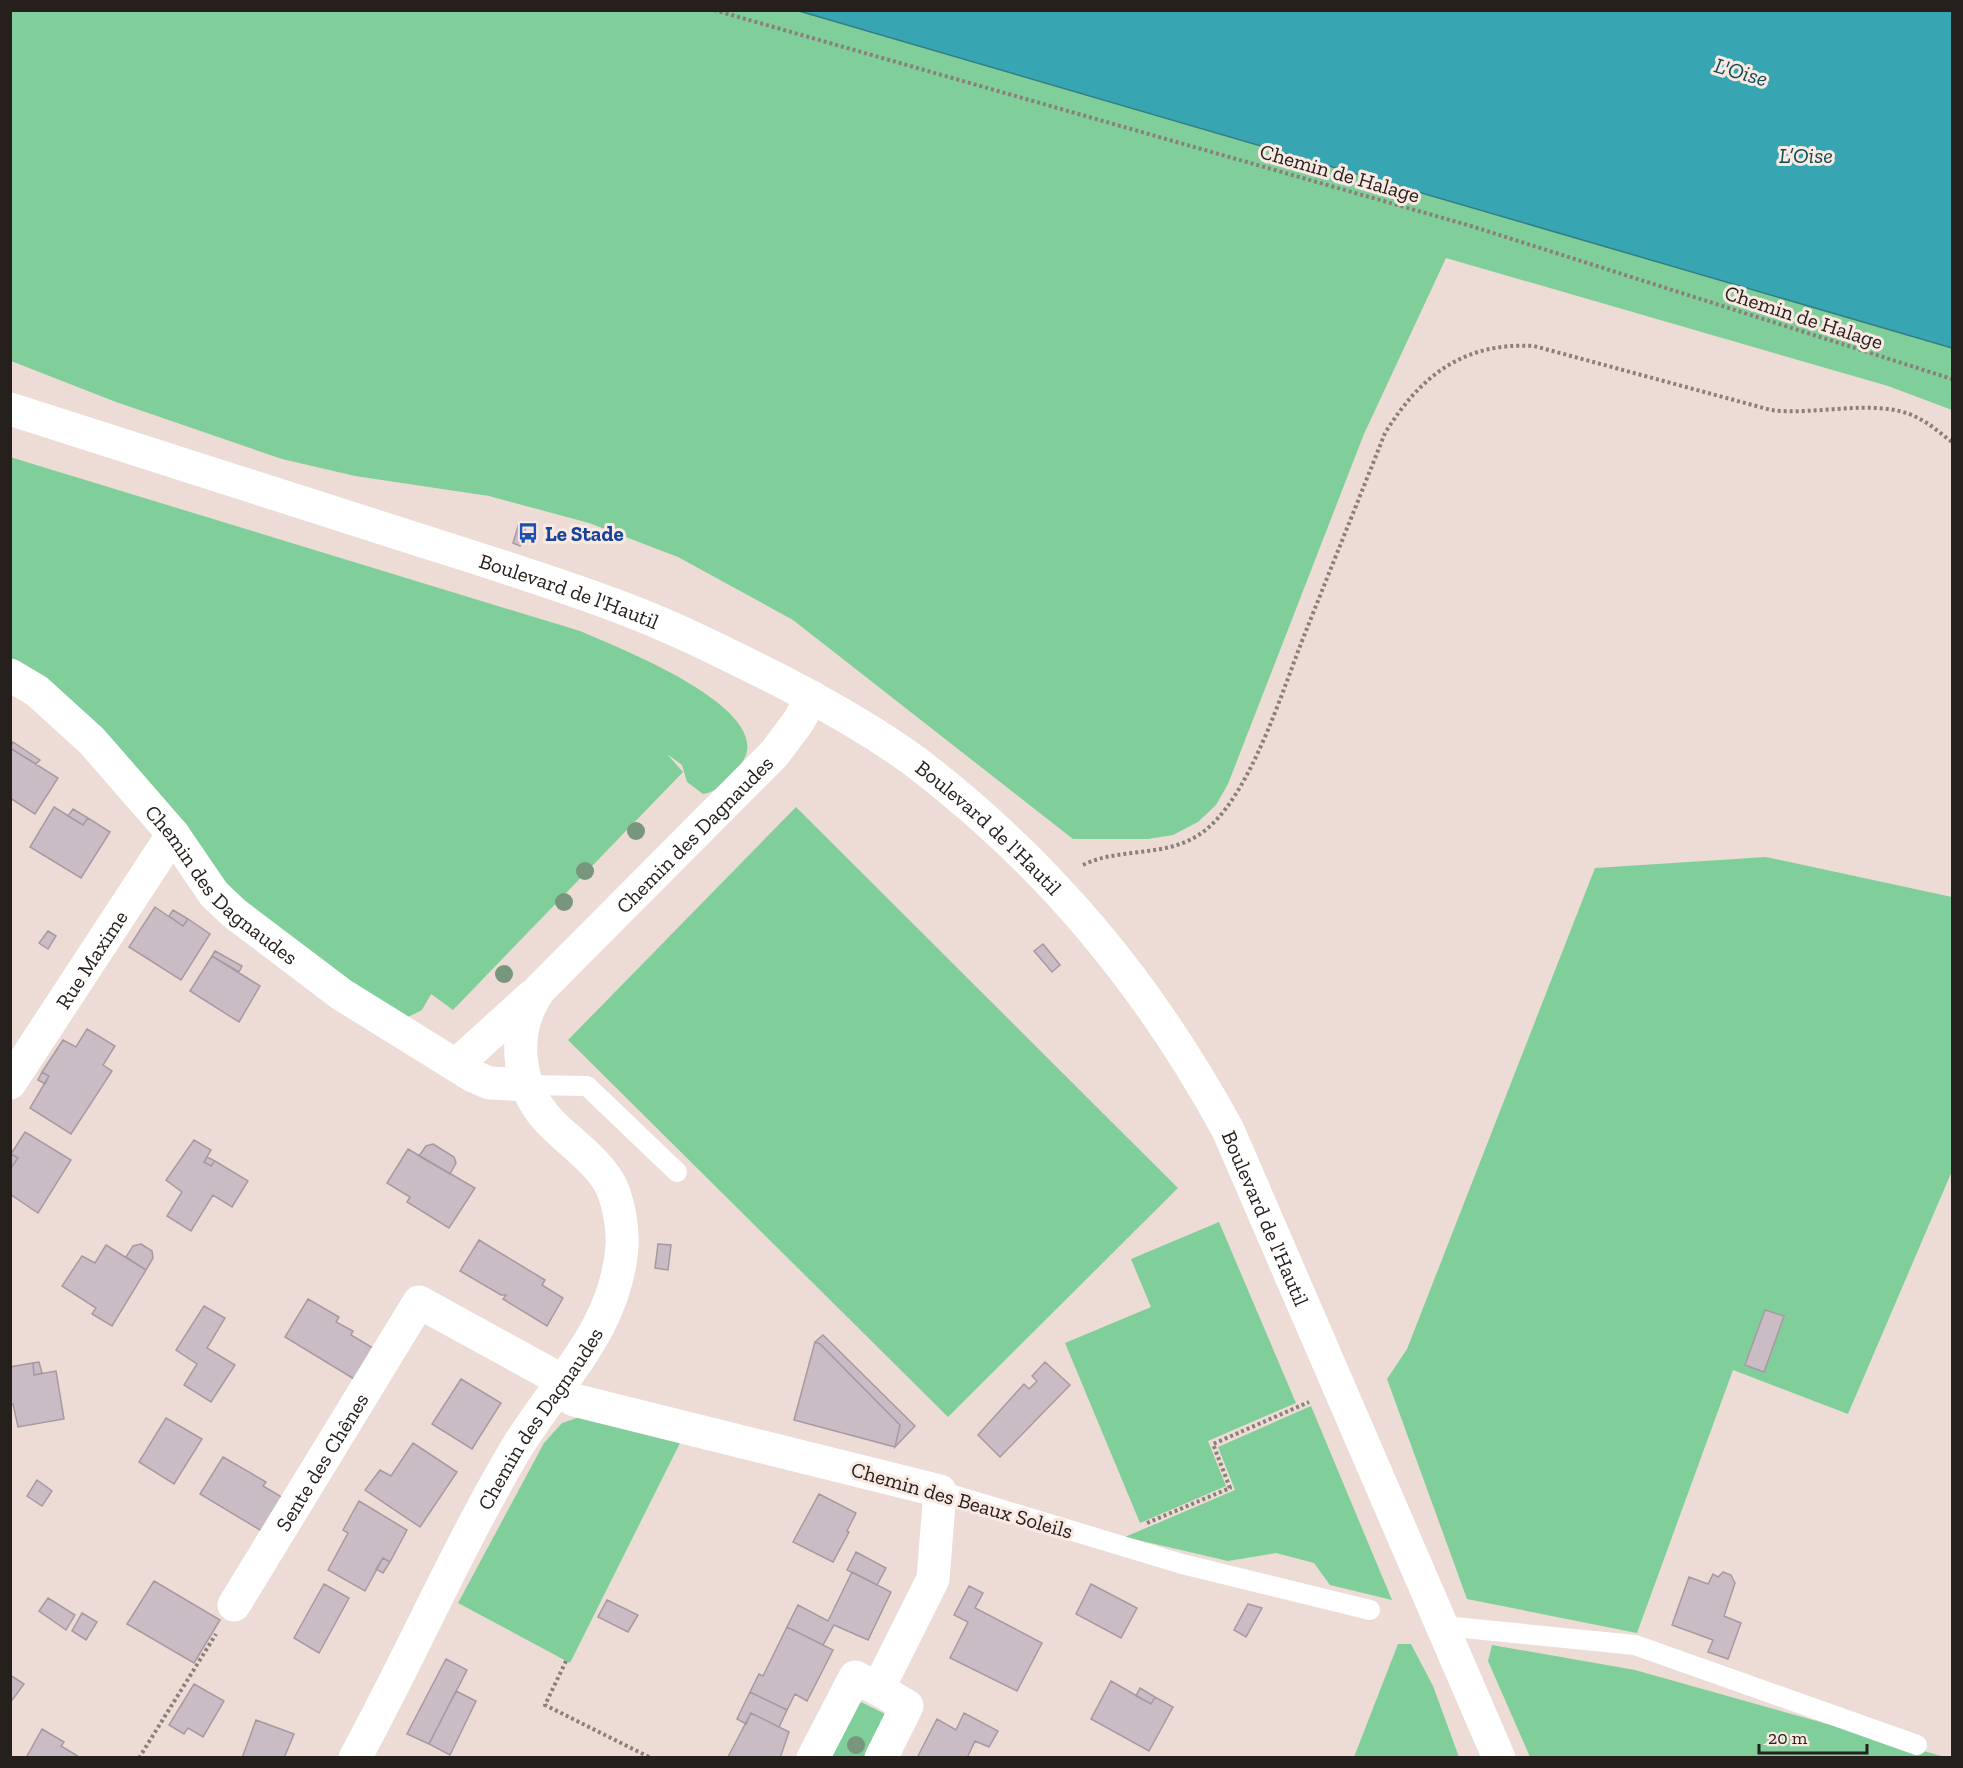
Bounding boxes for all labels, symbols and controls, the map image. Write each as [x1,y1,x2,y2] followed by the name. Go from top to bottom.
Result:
[1711,52,1771,92] water label: L'Oise
[1257,138,1423,208] street label: Chemin de Halage
[1779,142,1833,169] water label: L’Oise
[1722,280,1886,354] street label: Chemin de Halage
[516,521,540,545] bus stop icon: Le Stade
[545,521,624,546] place label: Le Stade
[476,547,663,634] street label: Boulevard de l'Hautil
[610,750,778,918] street label: Chemin des Dagnaudes
[911,754,1068,900] street label: Boulevard de l'Hautil
[140,799,303,969] street label: Chemin des Dagnaudes
[50,905,132,1013] street label: Rue Maxime
[1217,1126,1315,1310] street label: Boulevard de l'Hautil
[472,1323,608,1514] street label: Chemin des Dagnaudes
[270,1388,373,1535] street label: Sente des Chênes
[848,1456,1076,1544] street label: Chemin des Beaux Soleils
[1759,1717,1867,1755] scale bar
[1768,1727,1808,1749] text: 20 m

